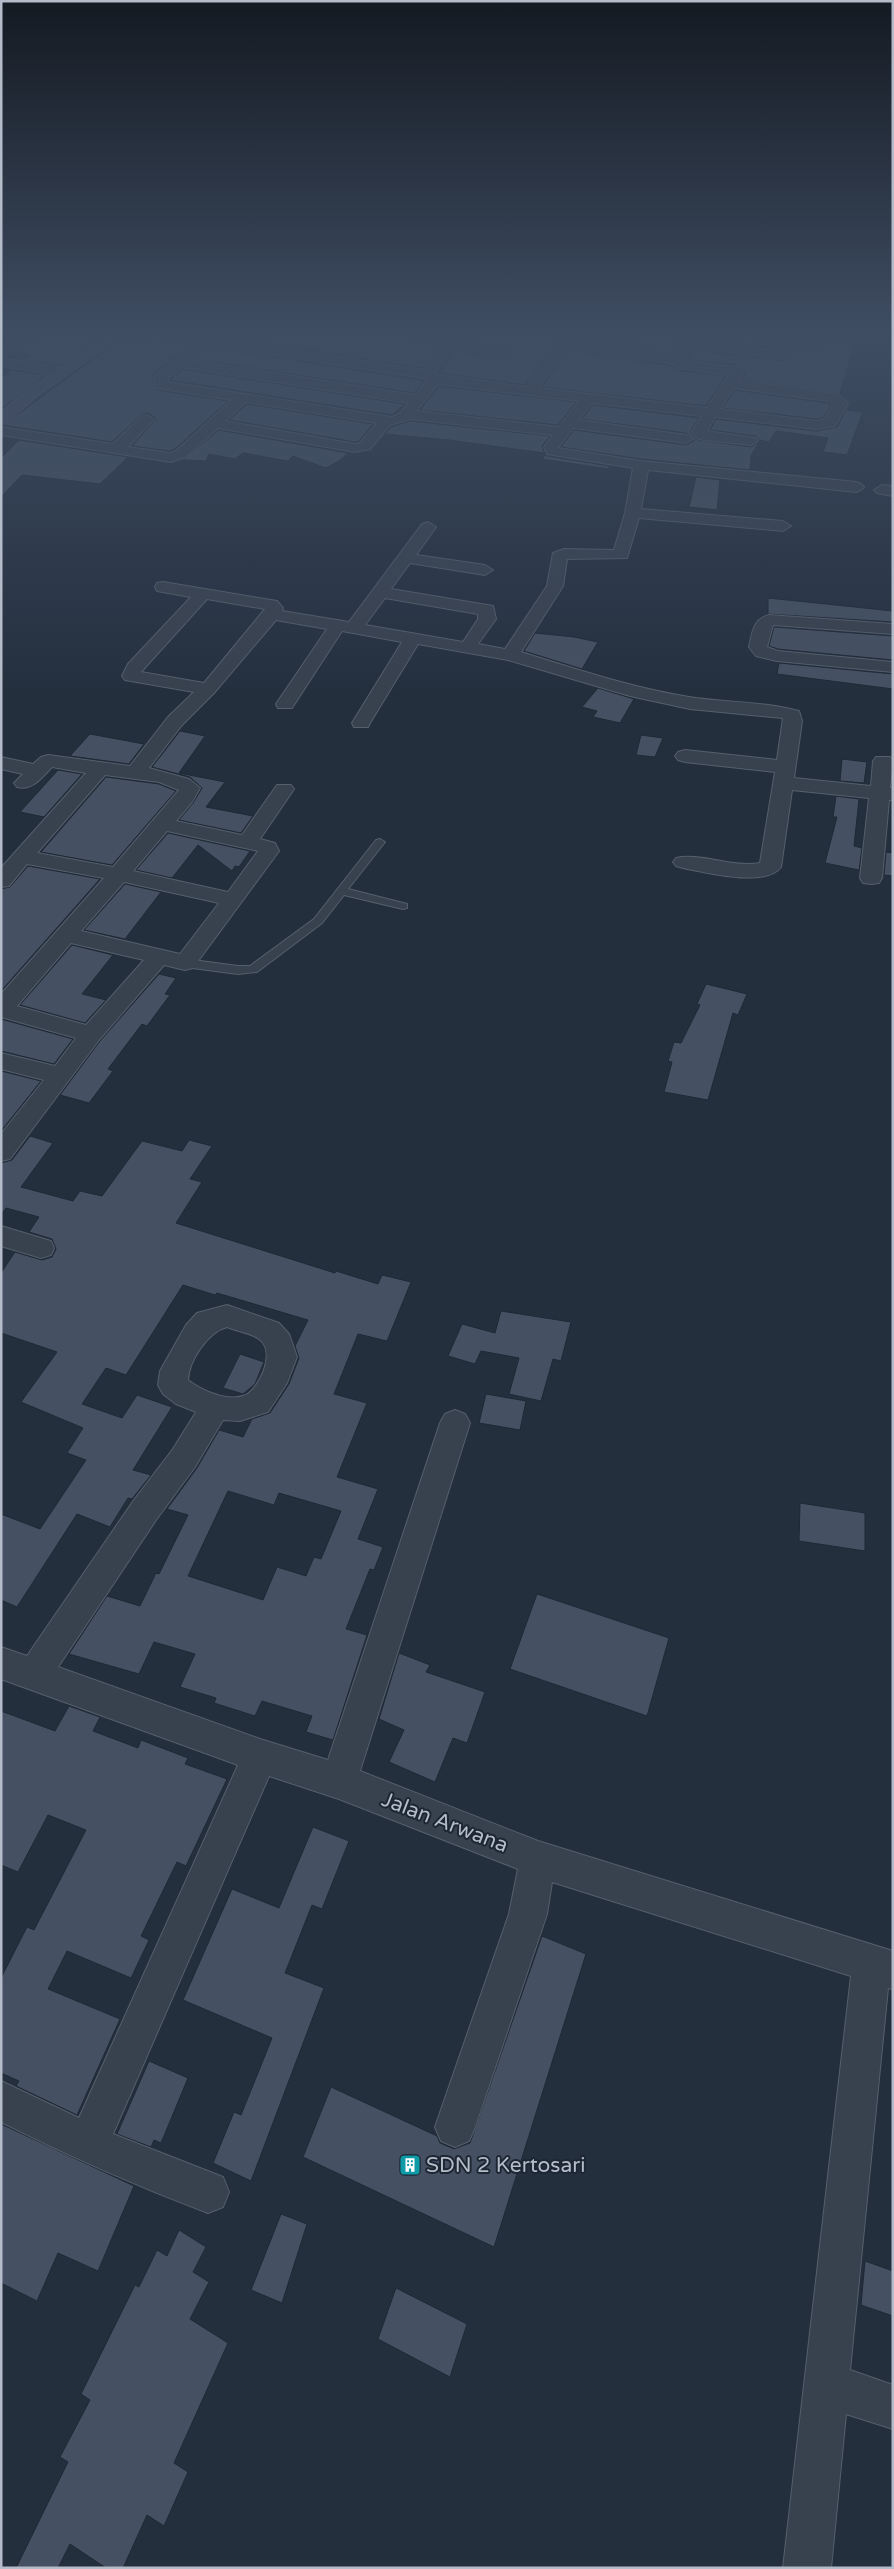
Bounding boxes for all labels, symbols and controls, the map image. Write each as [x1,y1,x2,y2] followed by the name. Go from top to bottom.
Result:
[378,1787,512,1858] street label: Jalan Arwana
[398,2153,422,2177] building icon: SDN 2 Kertosari
[426,2153,585,2178] place label: SDN 2 Kertosari

